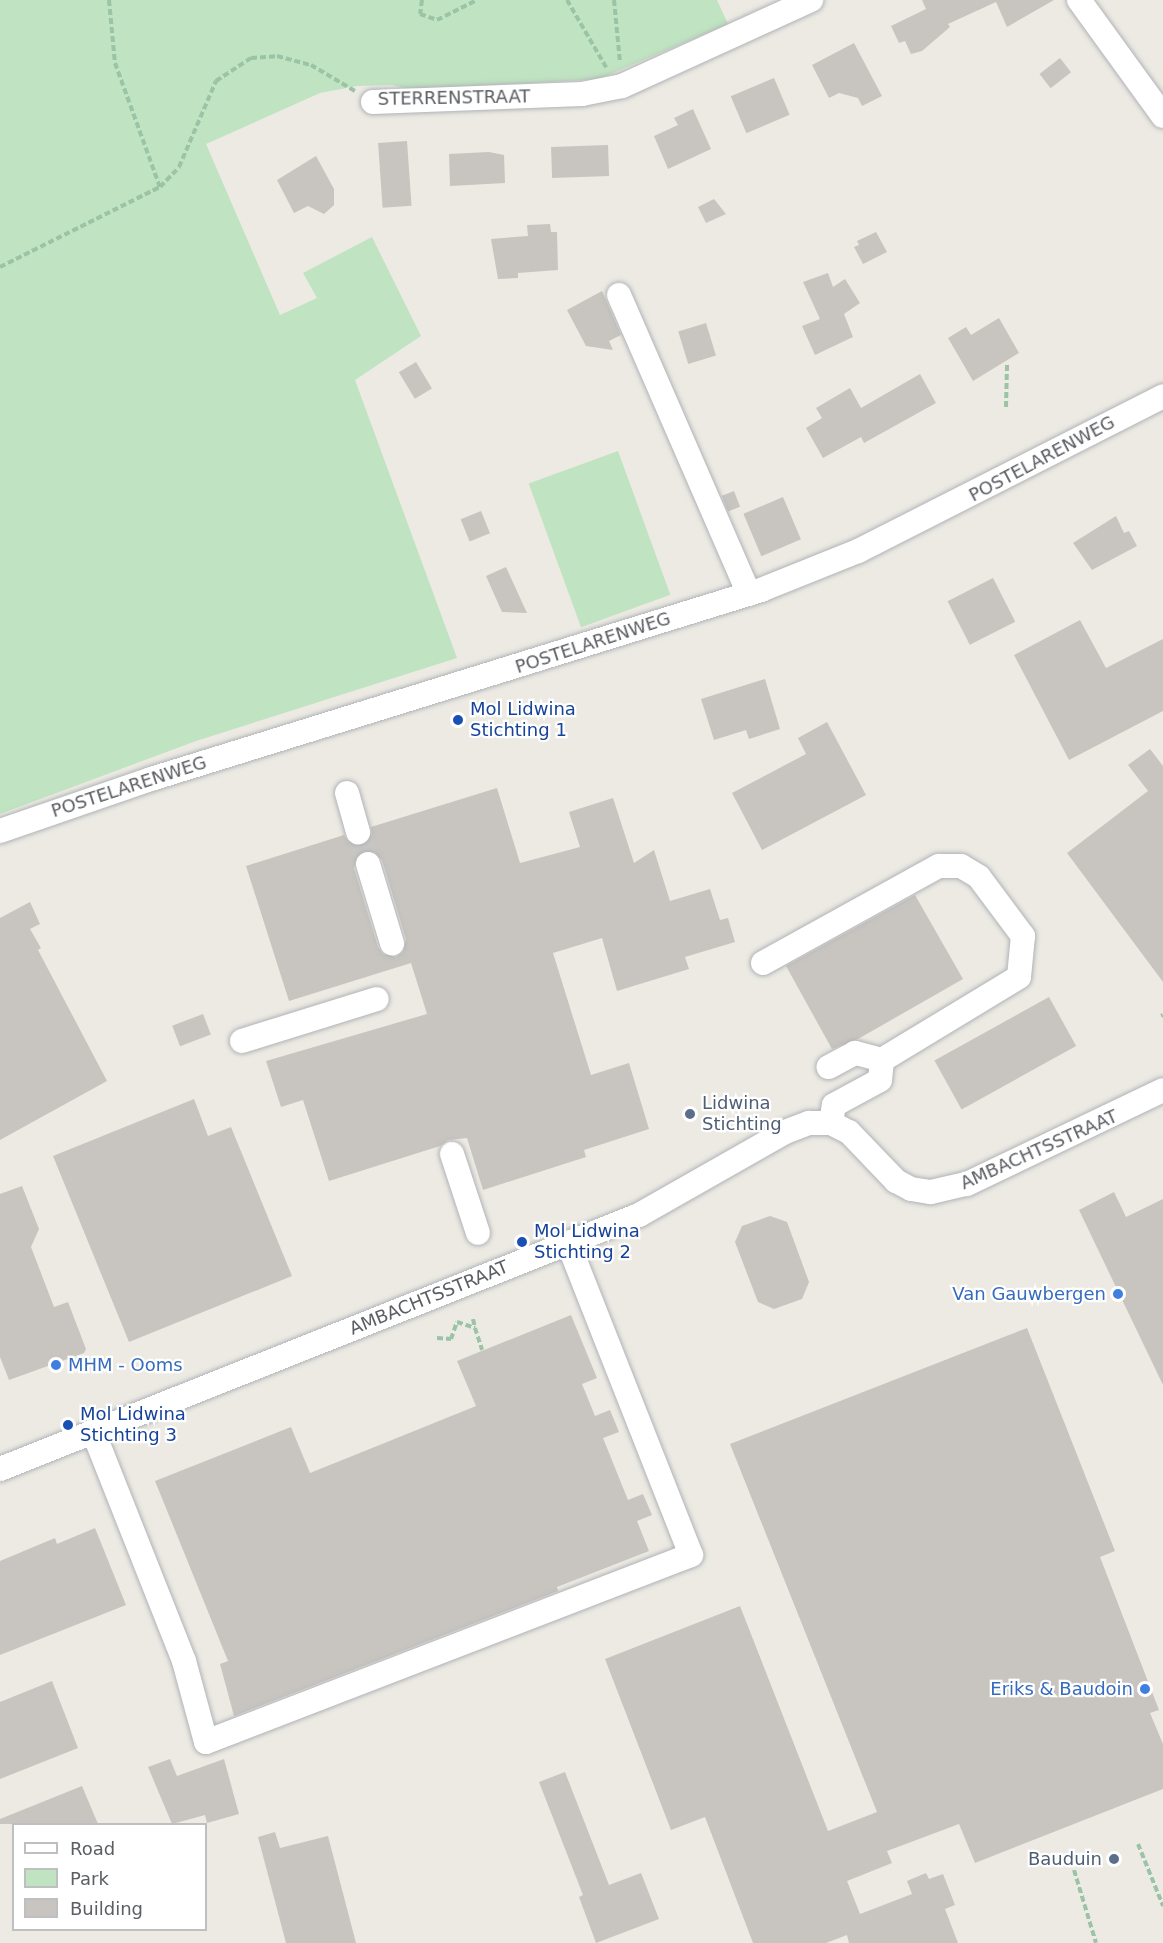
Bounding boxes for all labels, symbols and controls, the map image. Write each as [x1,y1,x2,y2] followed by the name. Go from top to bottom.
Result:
[378,86,530,110] street label: STERRENSTRAAT
[965,411,1119,507] street label: POSTELARENWEG
[513,608,673,678] street label: POSTELARENWEG
[470,699,576,742] place label: Mol Lidwina Stichting 1
[451,713,465,727] marker: Mol Lidwina Stichting 1
[49,752,209,822] street label: POSTELARENWEG
[702,1093,782,1136] place label: Lidwina Stichting
[957,1106,1121,1194] street label: AMBACHTSSTRAAT
[683,1107,697,1121] marker: Lidwina Stichting
[534,1221,640,1264] place label: Mol Lidwina Stichting 2
[515,1235,529,1249] marker: Mol Lidwina Stichting 2
[346,1256,512,1340] street label: AMBACHTSSTRAAT
[952,1283,1106,1305] place label: Van Gauwbergen
[1111,1287,1125,1301] marker: Van Gauwbergen
[68,1354,183,1376] place label: MHM - Ooms
[49,1358,63,1372] marker: MHM - Ooms
[80,1404,186,1446] place label: Mol Lidwina Stichting 3
[61,1418,75,1432] marker: Mol Lidwina Stichting 3
[990,1678,1133,1700] place label: Eriks & Baudoin
[1138,1682,1152,1696] marker: Eriks & Baudoin
[12,1823,207,1931] legend
[70,1838,115,1859] text: Road
[1028,1848,1102,1870] place label: Bauduin
[1107,1852,1121,1866] marker: Bauduin
[70,1868,109,1889] text: Park
[70,1898,143,1919] text: Building

